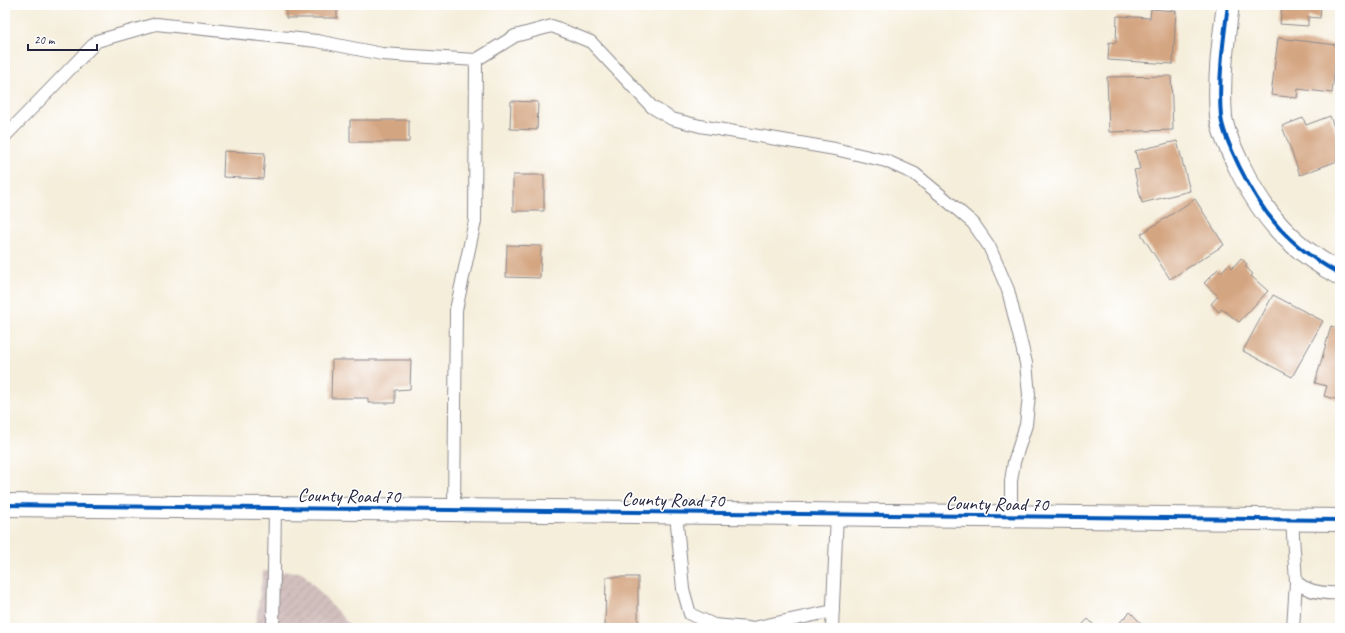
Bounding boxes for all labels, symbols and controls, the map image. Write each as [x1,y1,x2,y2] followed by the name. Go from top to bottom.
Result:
[28,26,97,52] scale bar
[34,32,56,48] text: 20 m
[297,483,402,509] street label: County Road 70
[621,487,726,513] street label: County Road 70
[945,491,1050,517] street label: County Road 70

